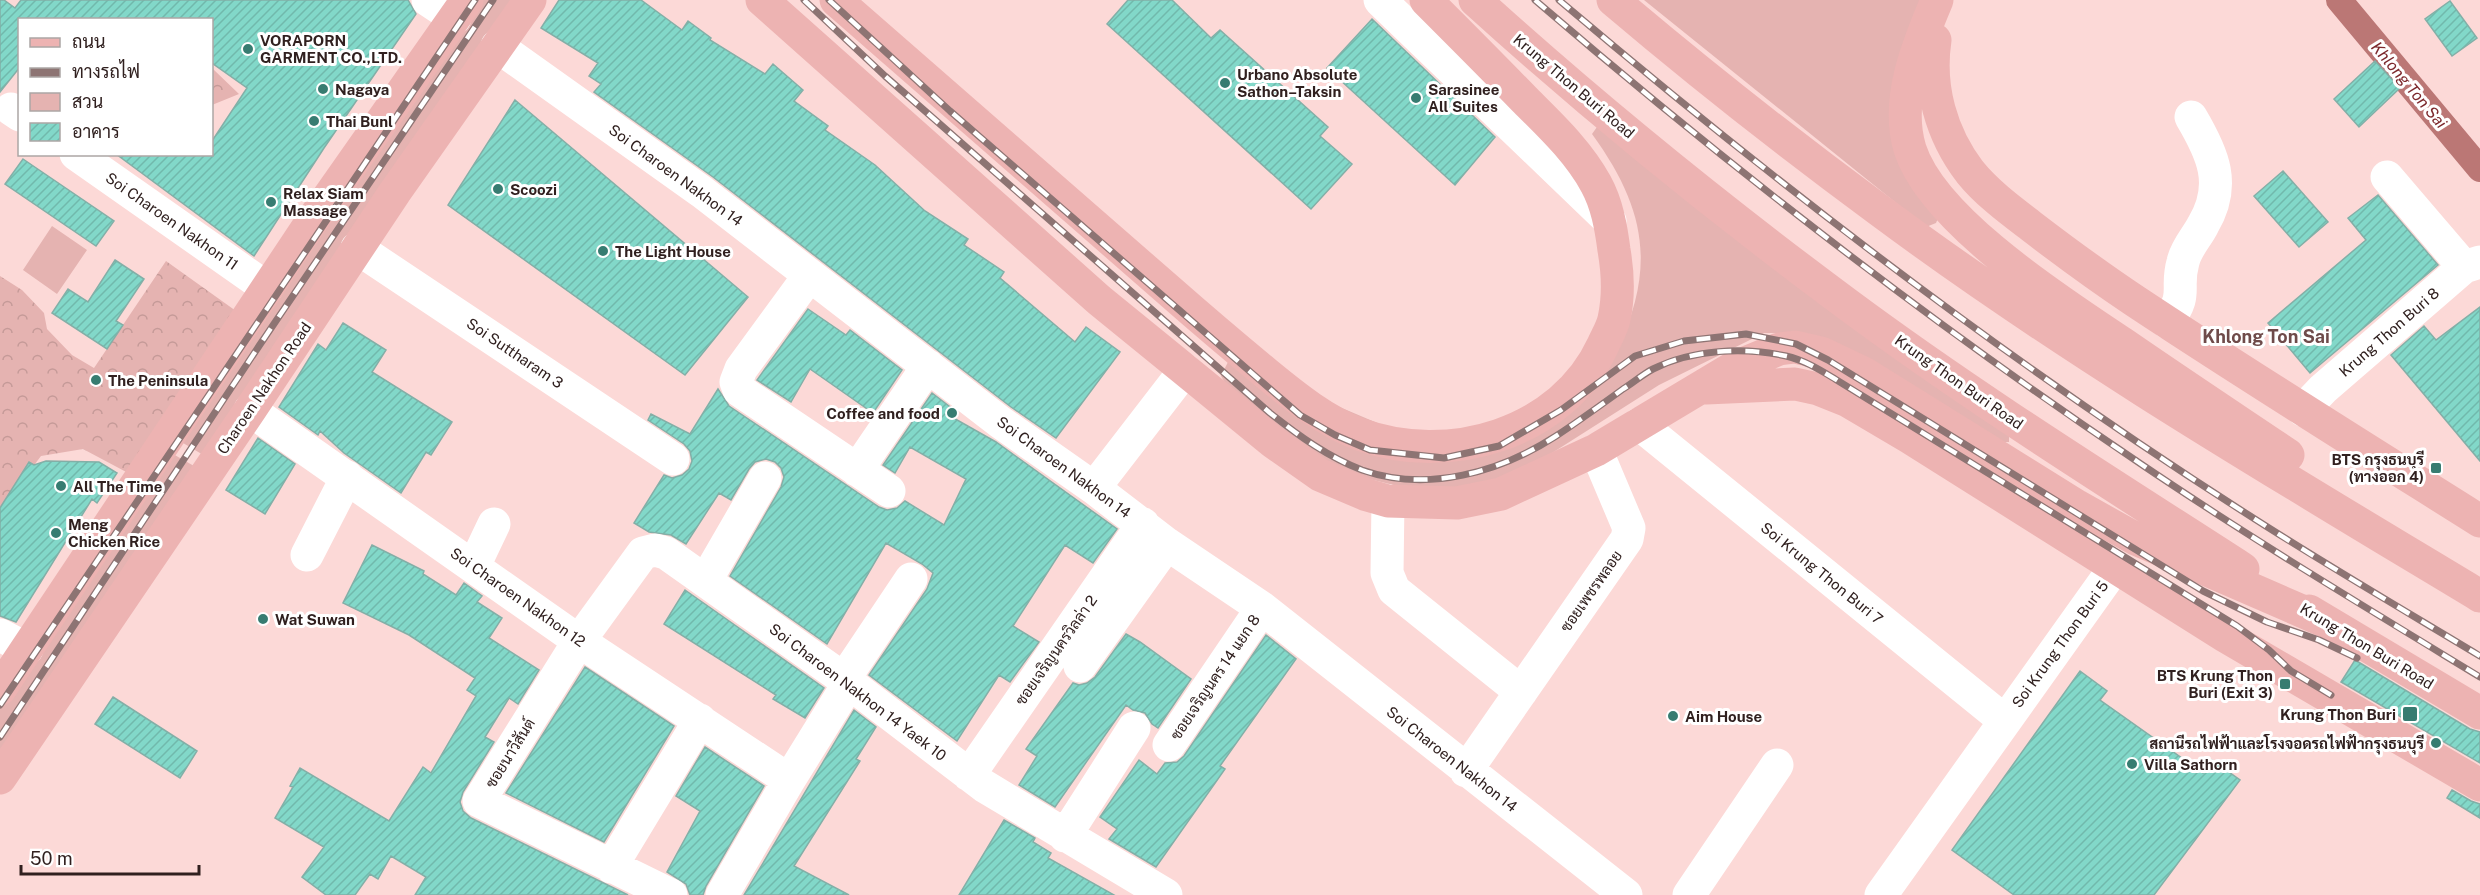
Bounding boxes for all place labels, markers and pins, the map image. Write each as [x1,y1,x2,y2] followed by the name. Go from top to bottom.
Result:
[260,32,402,66] place label: VORAPORN GARMENT CO.,LTD.
[241,42,255,56] marker: VORAPORN GARMENT CO.,LTD.
[1237,66,1357,100] place label: Urbano Absolute Sathon–Taksin
[1218,76,1232,90] marker: Urbano Absolute Sathon–Taksin
[335,81,389,98] place label: Nagaya
[1428,81,1499,115] place label: Sarasinee All Suites
[316,82,330,96] marker: Nagaya
[1409,91,1423,105] marker: Sarasinee All Suites
[326,113,393,130] place label: Thai Bunl
[307,114,321,128] marker: Thai Bunl
[510,181,557,198] place label: Scoozi
[491,182,505,196] marker: Scoozi
[283,185,364,219] place label: Relax Siam Massage
[264,195,278,209] marker: Relax Siam Massage
[615,243,731,260] place label: The Light House
[596,244,610,258] marker: The Light House
[108,372,208,389] place label: The Peninsula
[89,373,103,387] marker: The Peninsula
[826,405,940,422] place label: Coffee and food
[945,406,959,420] marker: Coffee and food
[2332,450,2425,485] place label: BTS กรุงธนบุรี (ทางออก 4)
[2429,461,2443,475] marker: BTS กรุงธนบุรี (ทางออก 4)
[73,478,162,495] place label: All The Time
[54,479,68,493] marker: All The Time
[68,516,160,550] place label: Meng Chicken Rice
[49,526,63,540] marker: Meng Chicken Rice
[275,611,355,628] place label: Wat Suwan
[256,612,270,626] marker: Wat Suwan
[2157,667,2273,701] place label: BTS Krung Thon Buri (Exit 3)
[2278,677,2292,691] marker: BTS Krung Thon Buri (Exit 3)
[2401,705,2419,723] marker: Krung Thon Buri
[2280,706,2396,723] place label: Krung Thon Buri
[1685,708,1762,725] place label: Aim House
[1666,709,1680,723] marker: Aim House
[2149,733,2425,755] place label: สถานีรถไฟฟ้าและโรงจอดรถไฟฟ้ากรุงธนบุรี
[2429,736,2443,750] marker: สถานีรถไฟฟ้าและโรงจอดรถไฟฟ้ากรุงธนบุรี
[2144,756,2238,773] place label: Villa Sathorn
[2125,757,2139,771] marker: Villa Sathorn

